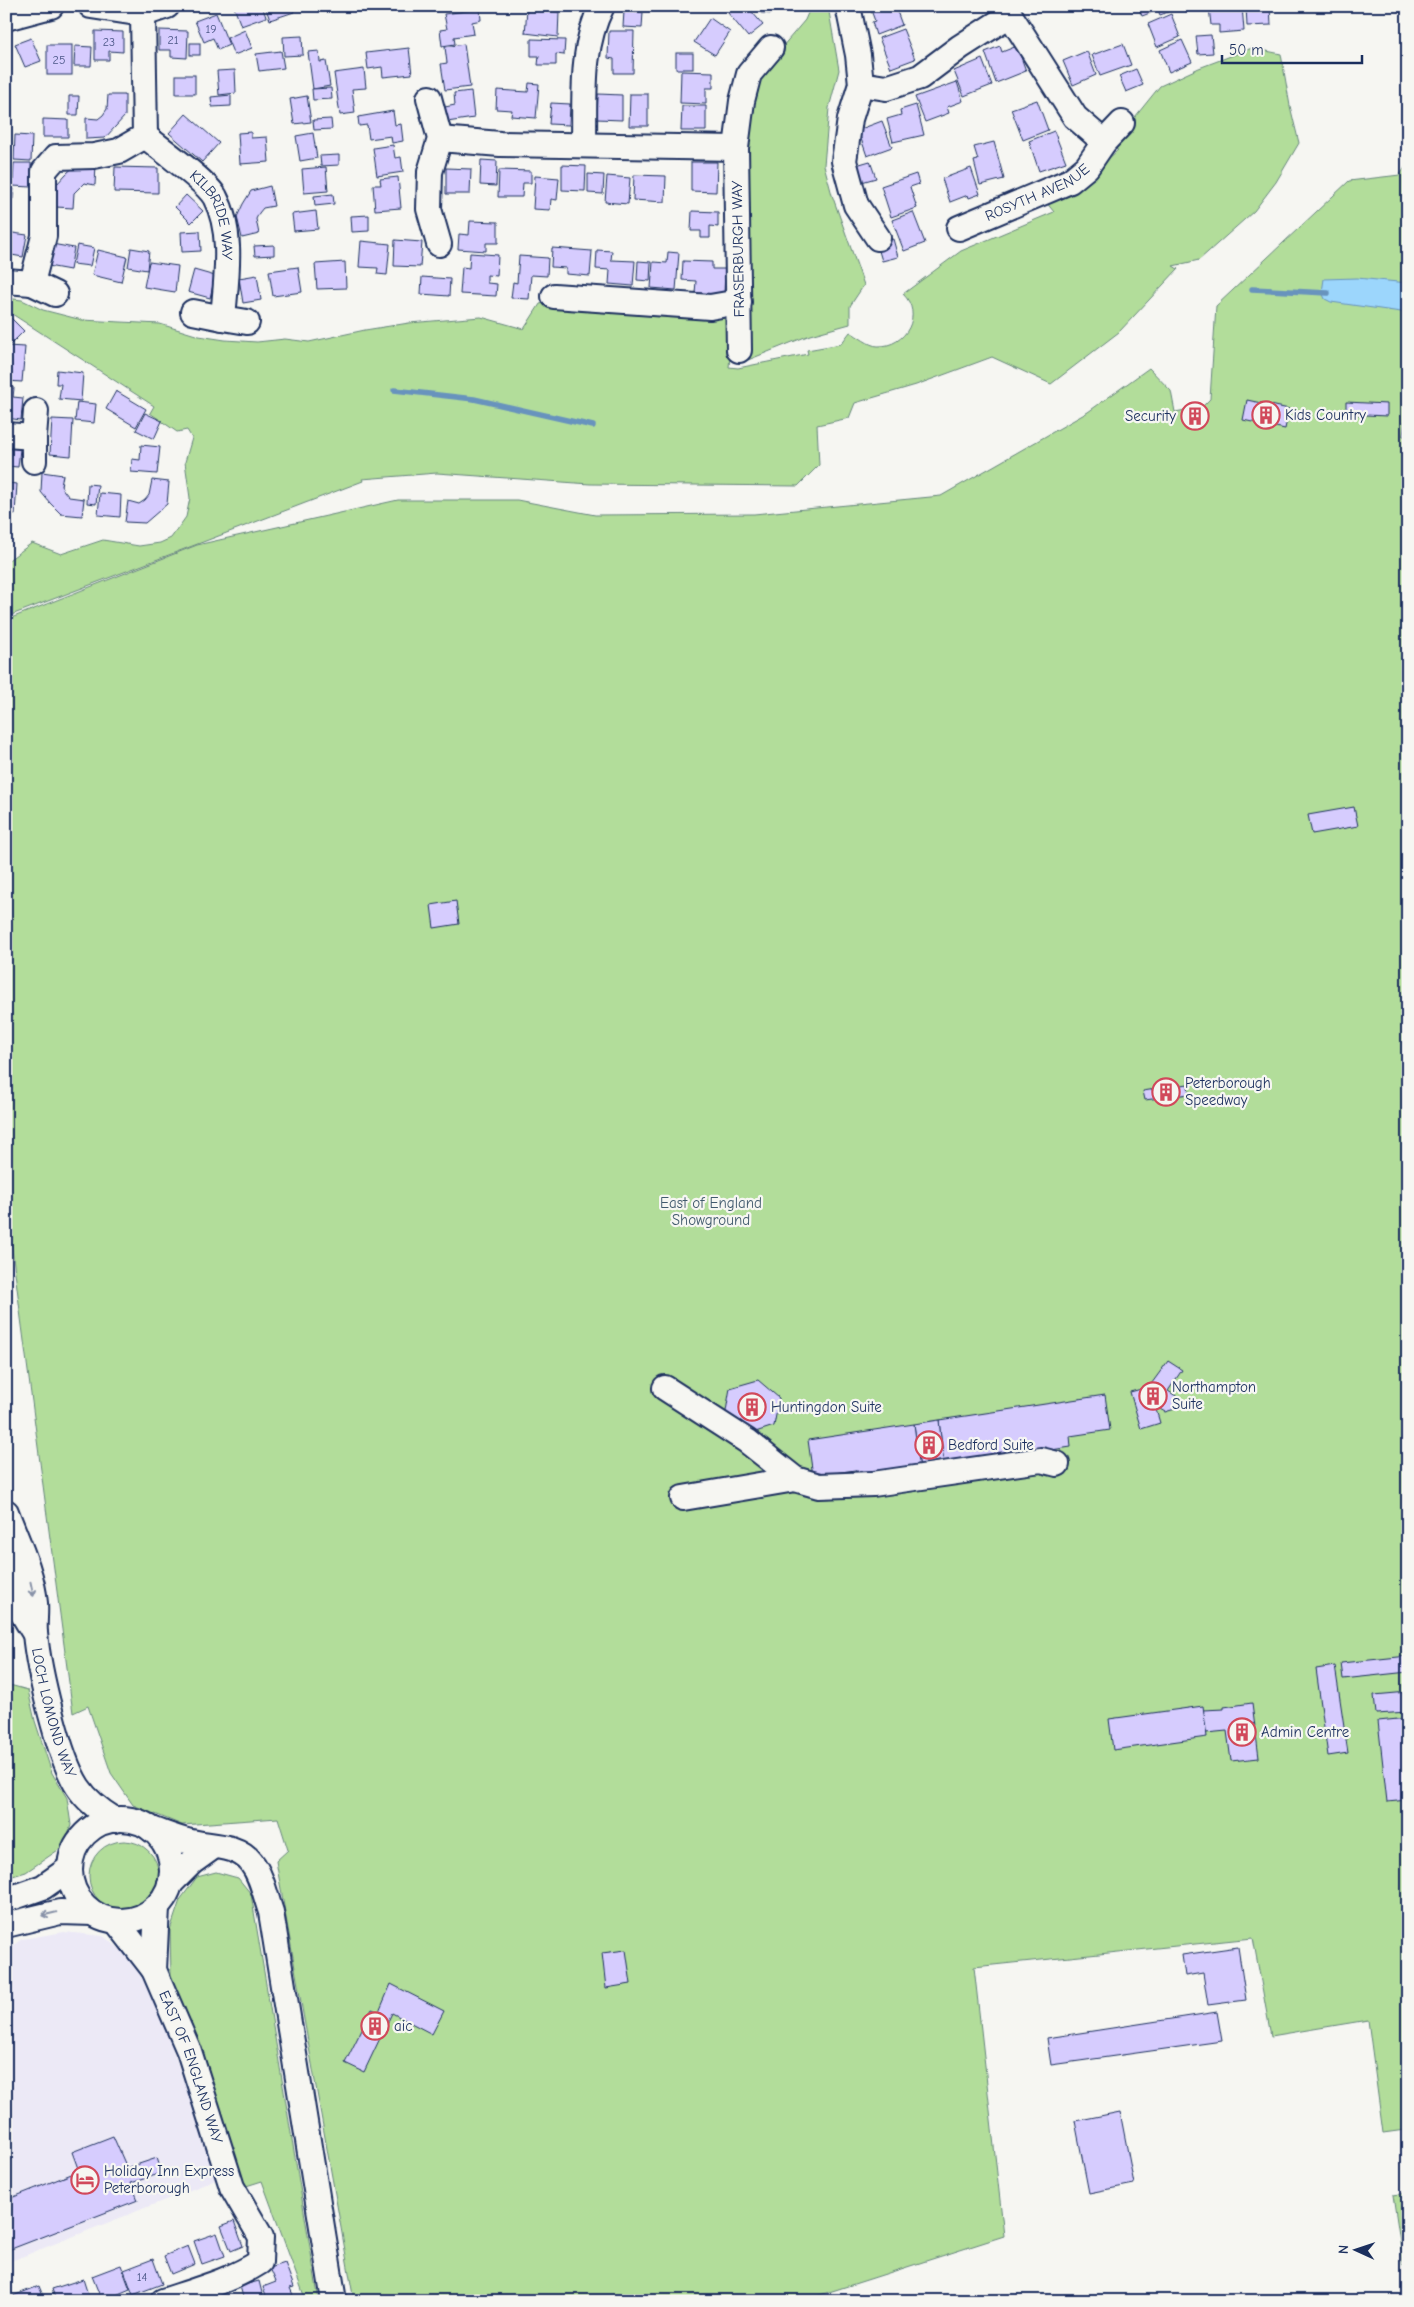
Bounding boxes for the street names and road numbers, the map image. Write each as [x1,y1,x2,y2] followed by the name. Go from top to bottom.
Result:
[982,160,1093,225] street label: ROSYTH AVENUE
[186,166,236,260] street label: KILBRIDE WAY
[728,180,748,318] street label: FRASERBURGH WAY
[28,1647,80,1781] street label: LOCH LOMOND WAY
[155,1988,227,2146] street label: EAST OF ENGLAND WAY

